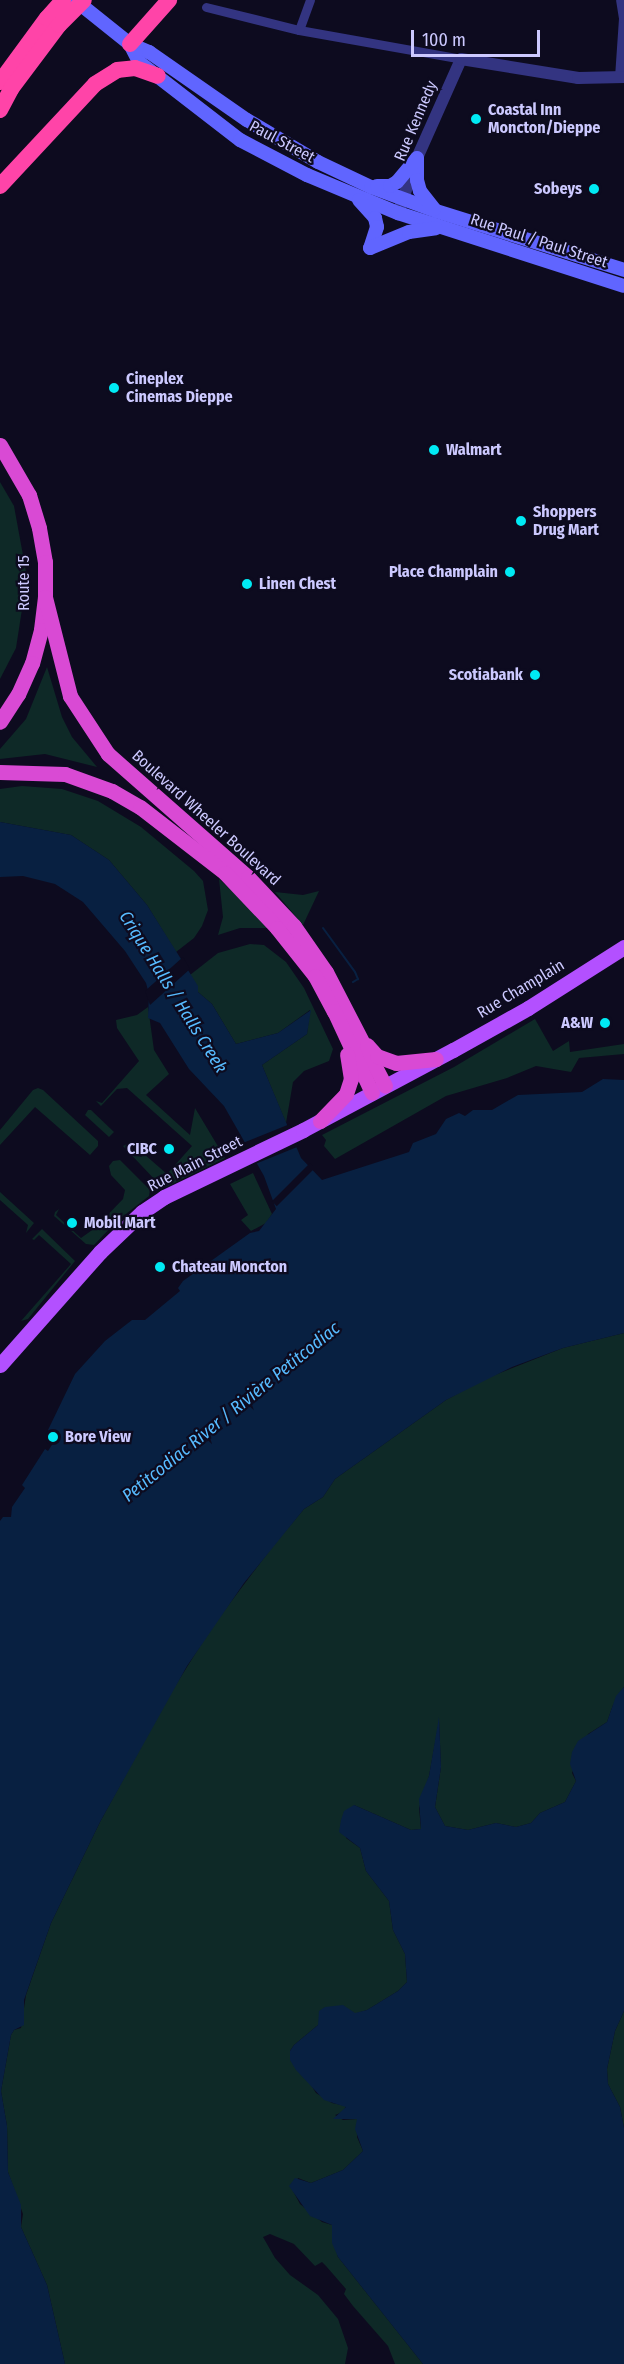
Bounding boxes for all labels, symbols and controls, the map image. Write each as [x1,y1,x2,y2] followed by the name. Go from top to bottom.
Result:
[414,18,543,56] scale bar
[422,29,466,51] text: 100 m
[390,78,442,164] street label: Rue Kennedy
[488,100,600,138] place label: Coastal Inn Moncton/Dieppe
[469,112,483,126] marker: Coastal Inn Moncton/Dieppe
[246,117,318,167] street label: Paul Street
[534,179,582,199] place label: Sobeys
[587,182,601,196] marker: Sobeys
[468,210,610,272] street label: Rue Paul / Paul Street
[126,369,233,407] place label: Cineplex Cinemas Dieppe
[107,381,121,395] marker: Cineplex Cinemas Dieppe
[446,440,502,460] place label: Walmart
[427,443,441,457] marker: Walmart
[533,502,599,540] place label: Shoppers Drug Mart
[514,514,528,528] marker: Shoppers Drug Mart
[14,555,34,611] street label: Route 15
[389,562,498,582] place label: Place Champlain
[503,565,517,579] marker: Place Champlain
[259,574,336,594] place label: Linen Chest
[240,577,254,591] marker: Linen Chest
[449,665,523,685] place label: Scotiabank
[528,668,542,682] marker: Scotiabank
[128,746,284,890] street label: Boulevard Wheeler Boulevard
[114,907,232,1077] water label: Crique Halls / Halls Creek
[474,955,568,1023] street label: Rue Champlain
[561,1013,593,1033] place label: A&W
[598,1016,612,1030] marker: A&W
[145,1132,245,1196] street label: Rue Main Street
[127,1139,157,1159] place label: CIBC
[162,1142,176,1156] marker: CIBC
[84,1213,156,1233] place label: Mobil Mart
[65,1216,79,1230] marker: Mobil Mart
[172,1257,287,1277] place label: Chateau Moncton
[153,1260,167,1274] marker: Chateau Moncton
[118,1317,344,1507] water label: Petitcodiac River / Rivière Petitcodiac
[65,1427,131,1447] place label: Bore View
[46,1430,60,1444] marker: Bore View

